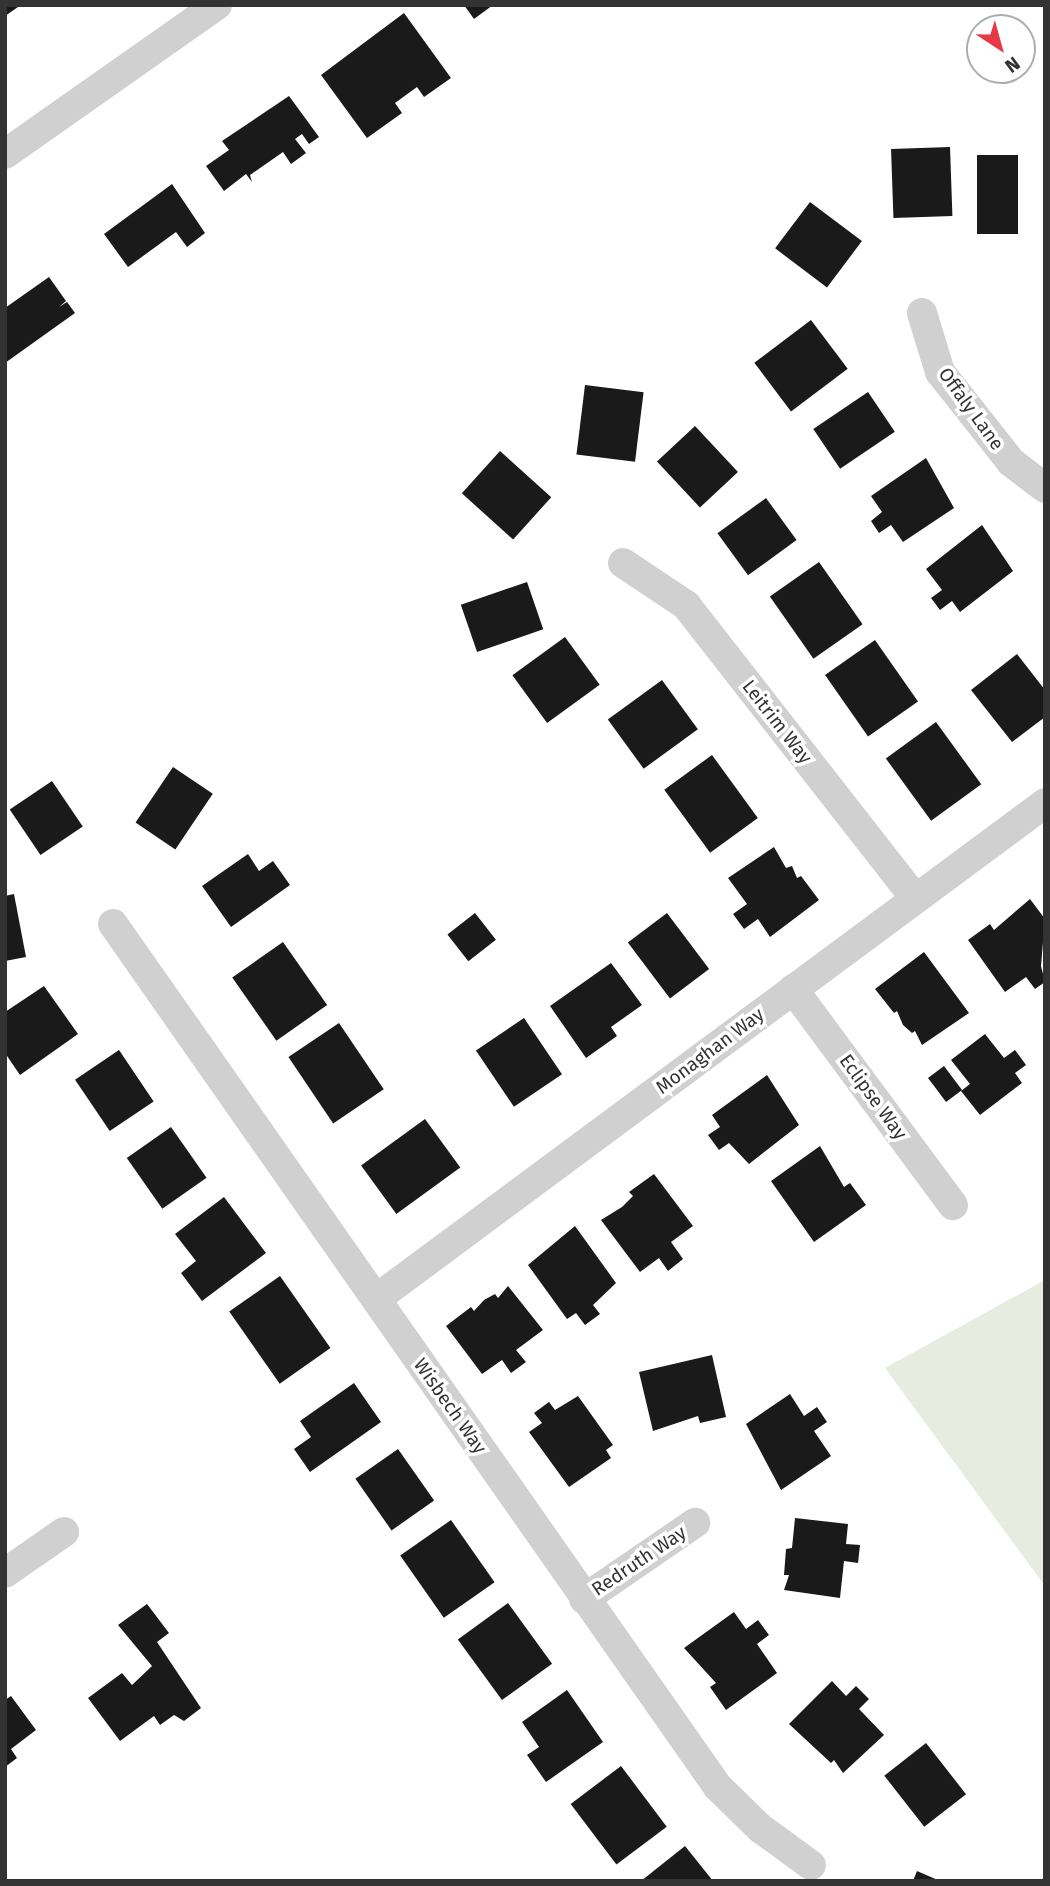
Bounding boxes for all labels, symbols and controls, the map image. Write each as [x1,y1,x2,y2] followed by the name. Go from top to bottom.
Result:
[966,14,1036,84] north arrow
[1001,52,1024,78] text: N
[933,363,1009,455] street label: Offaly Lane
[737,676,817,768] street label: Leitrim Way
[652,1003,768,1099] street label: Monaghan Way
[834,1050,912,1144] street label: Eclipse Way
[409,1354,491,1458] street label: Wisbech Way
[587,1521,691,1601] street label: Redruth Way

